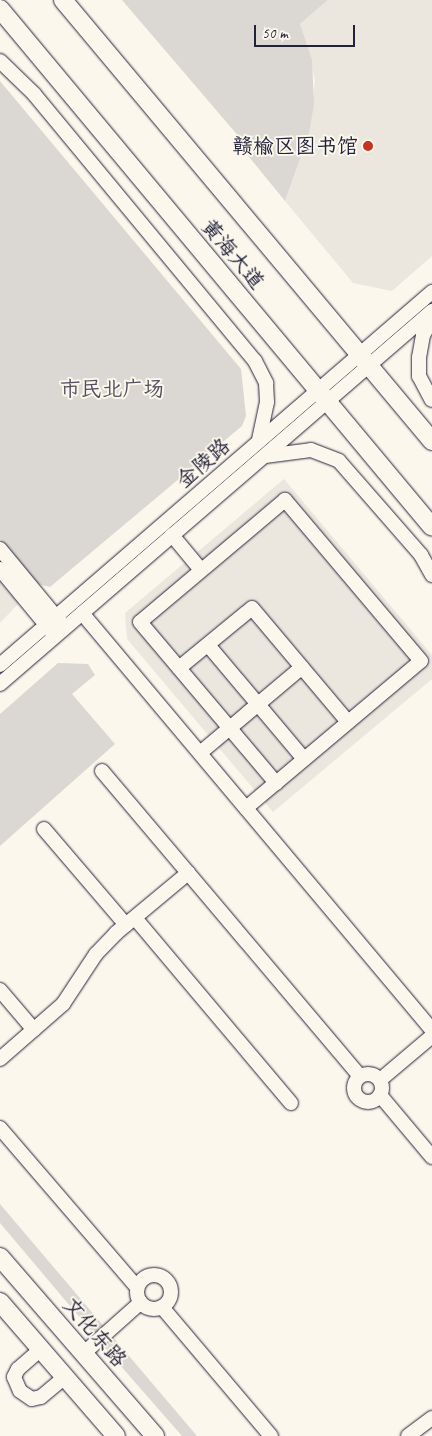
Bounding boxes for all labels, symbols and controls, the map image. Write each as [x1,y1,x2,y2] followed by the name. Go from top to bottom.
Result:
[257,15,358,47] scale bar
[262,24,288,43] text: 50 m
[232,133,358,159] place label: 赣榆区图书馆
[362,140,374,152] marker: 赣榆区图书馆
[196,214,270,294] street label: 黄海大道
[60,376,164,402] park label: 市民北广场
[171,433,235,493] street label: 金陵路
[58,1292,132,1372] street label: 文化东路

